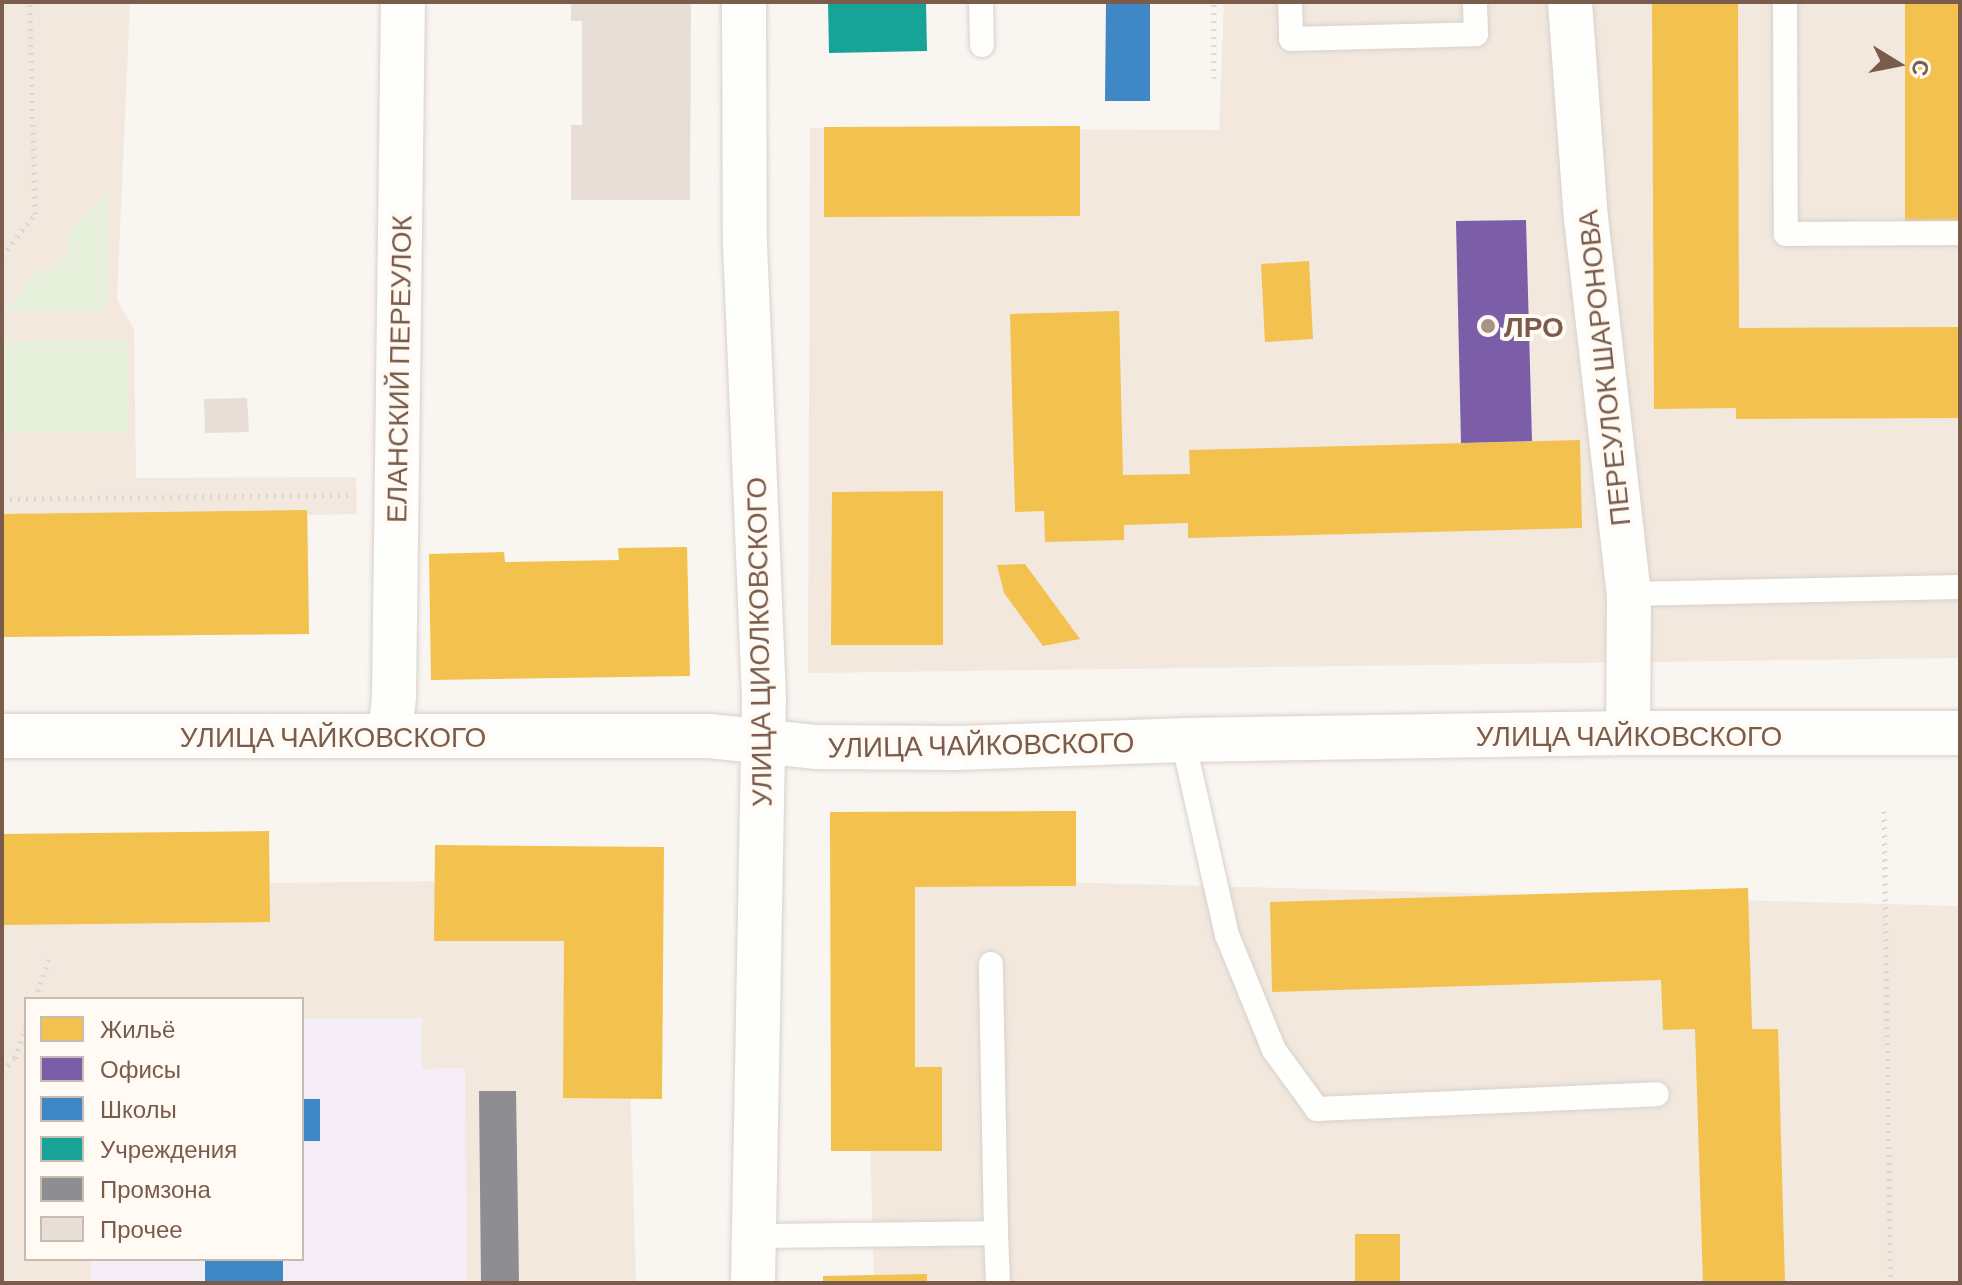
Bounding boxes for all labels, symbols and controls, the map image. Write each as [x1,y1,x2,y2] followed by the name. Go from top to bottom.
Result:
[1858,24,1938,104] north arrow
[1907,58,1936,78] text: С
[1570,208,1636,528] street label: ПЕРЕУЛОК ШАРОНОВА
[379,215,417,523] street label: ЕЛАНСКИЙ ПЕРЕУЛОК
[1504,309,1564,343] place label: ЛРО
[1479,317,1497,335] marker: ЛРО
[738,477,778,807] street label: УЛИЦА ЦИОЛКОВСКОГО
[1476,718,1782,752] street label: УЛИЦА ЧАЙКОВСКОГО
[180,719,486,753] street label: УЛИЦА ЧАЙКОВСКОГО
[827,725,1135,763] street label: УЛИЦА ЧАЙКОВСКОГО
[24,997,304,1261] legend
[100,1014,175,1043] text: Жильё
[100,1054,181,1083] text: Офисы
[100,1094,177,1123] text: Школы
[100,1134,237,1163] text: Учреждения
[100,1174,211,1203] text: Промзона
[100,1214,183,1243] text: Прочее

